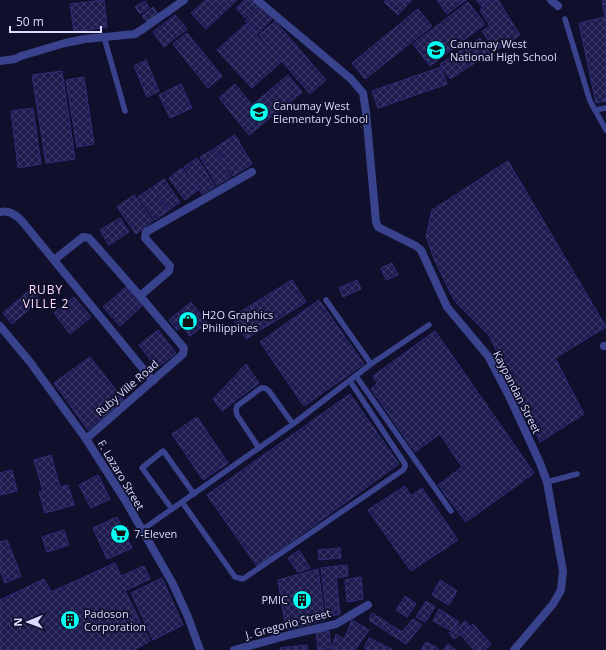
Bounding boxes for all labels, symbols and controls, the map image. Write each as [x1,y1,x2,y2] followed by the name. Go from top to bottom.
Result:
[10,8,101,34] scale bar
[16,13,44,30] text: 50 m
[450,36,557,64] place label: Canumay West National High School
[425,39,447,61] school or university icon: Canumay West National High School
[273,98,368,126] place label: Canumay West Elementary School
[248,101,270,123] school or university icon: Canumay West Elementary School
[23,281,69,312] district label: RUBY VILLE 2
[202,307,273,335] place label: H2O Graphics Philippines
[177,310,199,332] shop icon: H2O Graphics Philippines
[490,348,545,436] street label: Kaypandan Street
[92,356,161,419] street label: Ruby Ville Road
[95,437,148,513] street label: F. Lazaro Street
[109,523,131,545] supermarket icon: 7-Eleven
[134,526,177,541] place label: 7-Eleven
[291,589,313,611] building icon: PMIC
[261,592,288,607] place label: PMIC
[8,602,48,642] north arrow
[243,605,332,642] street label: J. Gregorio Street
[84,606,146,634] place label: Padoson Corporation
[59,609,81,631] building icon: Padoson Corporation
[10,618,25,627] text: N

